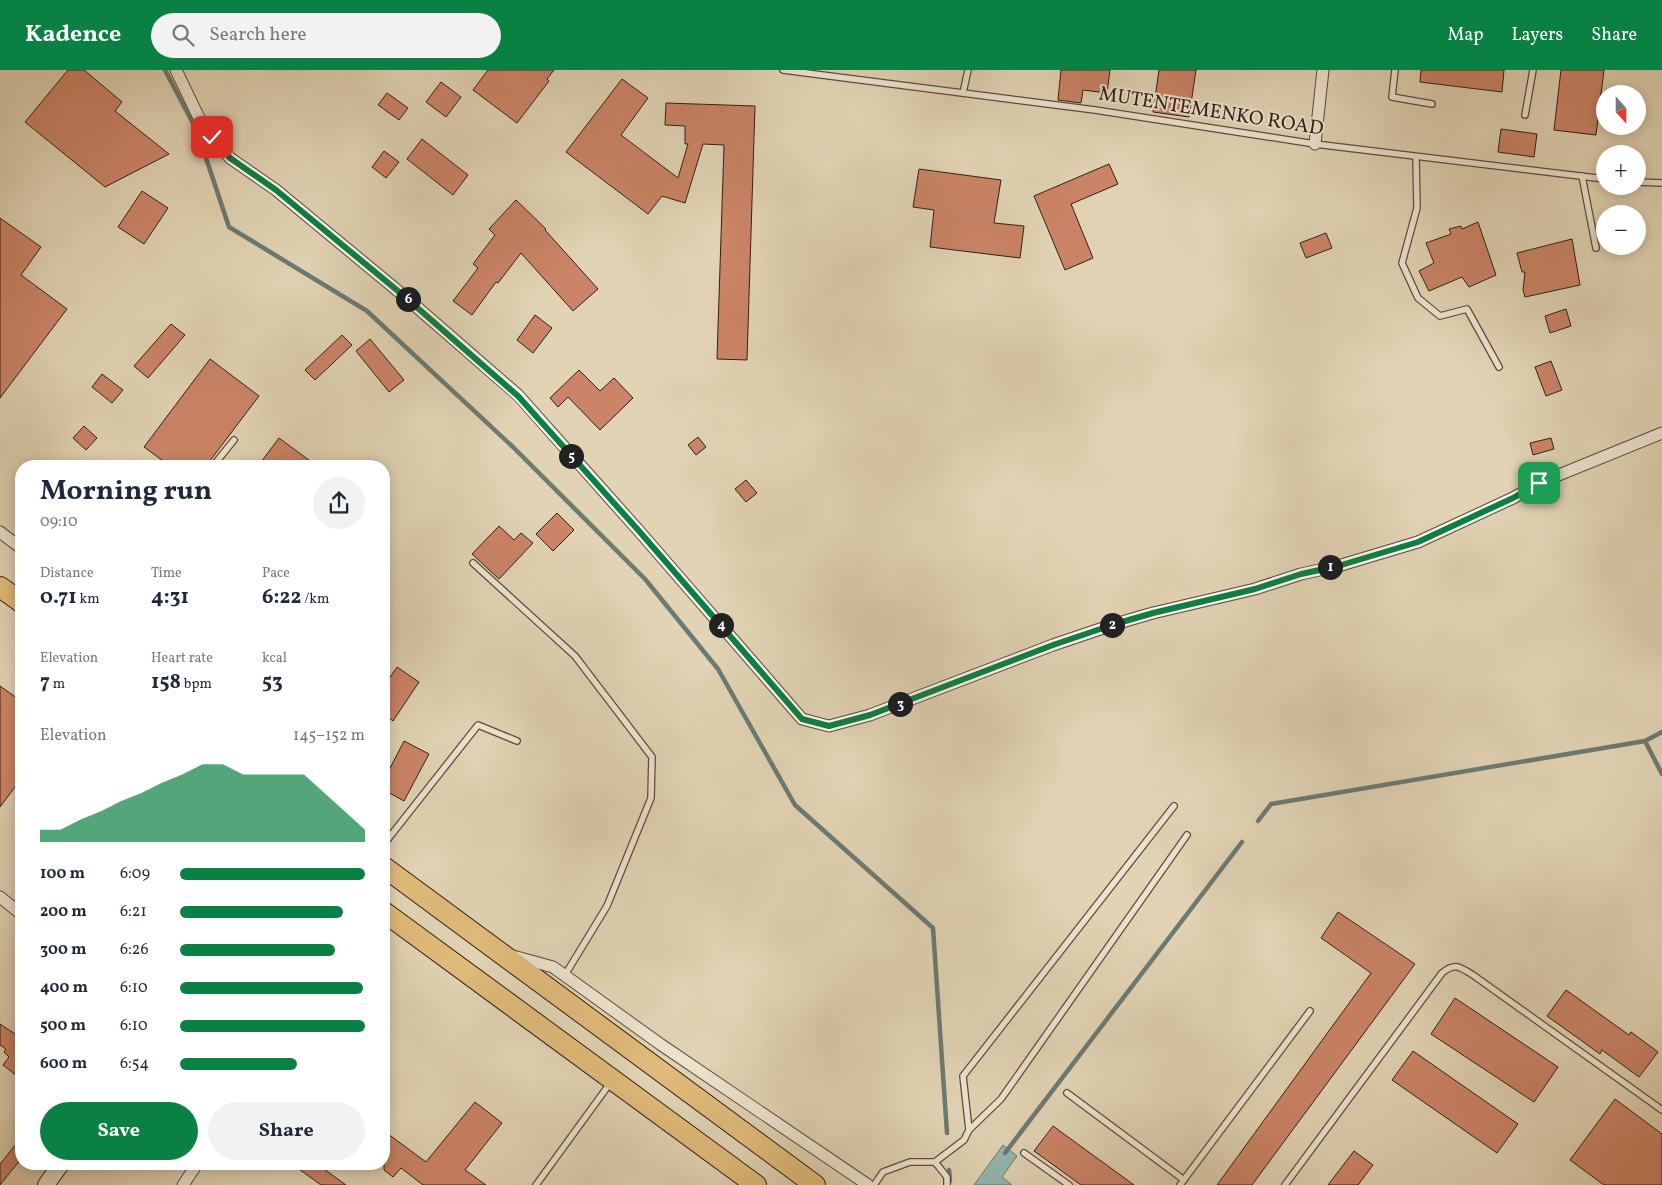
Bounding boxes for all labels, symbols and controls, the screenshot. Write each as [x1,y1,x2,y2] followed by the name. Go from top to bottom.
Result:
[151,13,501,58] search box
[25,18,121,52] text: Kadence
[169,21,197,49] icon: search
[209,22,307,48] text: Search here
[1447,23,1483,48] text: Map
[1511,23,1563,48] text: Layers
[1591,23,1637,48] text: Share
[1097,80,1325,144] street label: MUTENTEMENKO ROAD
[1596,85,1646,135] north arrow
[1596,85,1646,255] map controls
[191,116,233,158] pin
[198,123,226,151] icon: check
[1596,145,1646,195] button: +
[1596,205,1646,255] button: −
[396,286,420,312] pin: 6
[405,290,412,309] text: 6
[558,444,584,468] pin: 5
[568,447,575,466] text: 5
[1518,462,1560,504] pin
[1525,469,1553,497] icon: arrive
[40,472,212,511] text: Morning run
[313,477,365,529] button: share
[40,511,78,533] text: 09:10
[1318,554,1342,580] pin: 1
[1328,558,1333,577] text: 1
[40,564,94,583] text: Distance
[151,564,182,583] text: Time
[262,564,290,583] text: Pace
[40,583,77,612] text: 0.71
[151,583,189,612] text: 4:31
[262,583,301,612] text: 6:22
[77,590,100,609] text: km
[301,590,329,609] text: /km
[708,612,734,638] pin: 4
[1100,612,1124,638] pin: 2
[717,616,726,635] text: 4
[1109,616,1116,635] text: 2
[40,649,98,668] text: Elevation
[151,649,213,668] text: Heart rate
[262,649,287,668] text: kcal
[40,668,50,697] text: 7
[151,668,181,697] text: 158
[262,668,283,697] text: 53
[50,675,65,694] text: m
[181,675,212,694] text: bpm
[888,692,912,716] pin: 3
[897,695,904,714] text: 3
[40,725,107,747] text: Elevation
[293,725,365,747] text: 145–152 m
[40,863,85,885] text: 100 m
[120,863,150,885] text: 6:09
[40,901,87,923] text: 200 m
[120,901,147,923] text: 6:21
[40,939,86,961] text: 300 m
[120,939,149,961] text: 6:26
[40,977,88,999] text: 400 m
[120,977,148,999] text: 6:10
[40,1015,86,1037] text: 500 m
[120,1015,148,1037] text: 6:10
[40,1053,87,1075] text: 600 m
[120,1053,149,1075] text: 6:54
[40,1102,198,1160] button: Save
[208,1102,365,1160] button: Share

